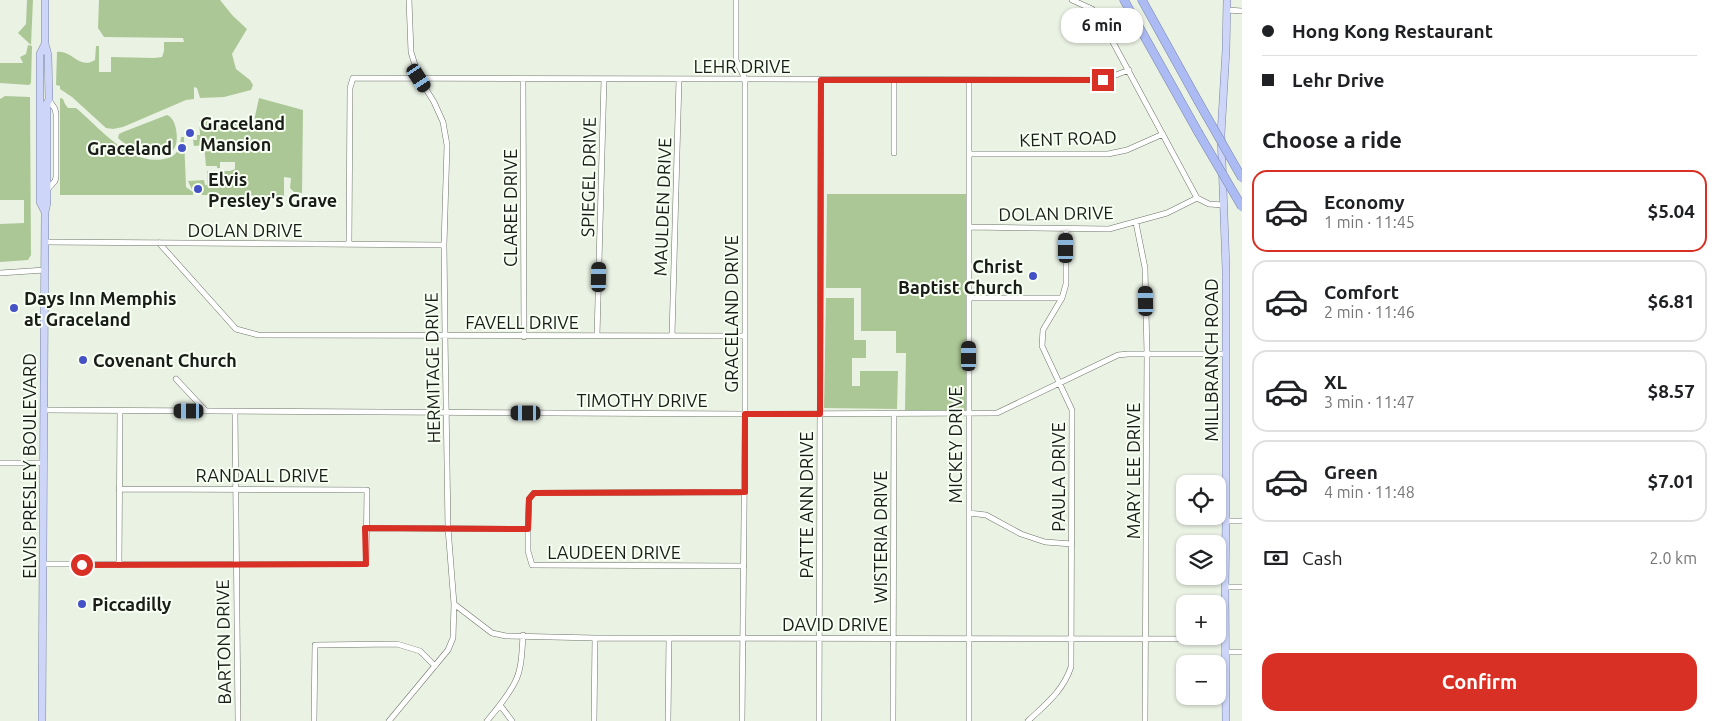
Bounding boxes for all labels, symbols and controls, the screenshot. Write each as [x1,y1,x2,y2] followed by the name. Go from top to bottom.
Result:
[1062,8,1144,42] callout: 6 min
[1082,16,1122,34] text: 6 min
[1292,20,1493,42] text: Hong Kong Restaurant
[693,56,791,76] street label: LEHR DRIVE
[404,61,433,95] car
[1092,69,1114,91] route end
[1292,69,1384,91] text: Lehr Drive
[200,113,285,154] place label: Graceland Mansion
[577,117,599,237] street label: SPIEGEL DRIVE
[1019,126,1117,150] street label: KENT ROAD
[184,127,196,139] marker: Graceland Mansion
[1262,127,1402,152] text: Choose a ride
[650,137,674,277] street label: MAULDEN DRIVE
[87,138,172,158] place label: Graceland
[176,142,188,154] marker: Graceland
[500,149,520,267] street label: CLAREE DRIVE
[208,169,337,210] place label: Elvis Presley's Grave
[192,183,204,195] marker: Elvis Presley's Grave
[1264,189,1309,234] icon: car
[1324,191,1405,213] text: Economy
[1647,200,1695,222] text: $5.04
[998,202,1114,224] street label: DOLAN DRIVE
[1324,213,1415,231] text: 1 min · 11:45
[187,220,303,240] street label: DOLAN DRIVE
[1058,233,1073,263] car
[721,235,741,393] street label: GRACELAND DRIVE
[898,256,1023,297] place label: Christ Baptist Church
[591,262,606,292] car
[1027,270,1039,282] marker: Christ Baptist Church
[1201,278,1221,442] street label: MILLBRANCH ROAD
[1264,279,1309,324] icon: car
[1324,281,1399,303] text: Comfort
[1138,286,1153,316] car
[24,288,177,329] place label: Days Inn Memphis at Graceland
[1647,290,1695,312] text: $6.81
[421,292,443,444] street label: HERMITAGE DRIVE
[8,302,20,314] marker: Days Inn Memphis at Graceland
[1324,303,1415,321] text: 2 min · 11:46
[465,312,579,332] street label: FAVELL DRIVE
[961,341,976,371] car
[93,350,237,370] place label: Covenant Church
[19,353,39,579] street label: ELVIS PRESLEY BOULEVARD
[77,354,89,366] marker: Covenant Church
[1264,369,1309,414] icon: car
[1324,371,1347,393] text: XL
[1647,380,1695,402] text: $8.57
[945,387,965,503] street label: MICKEY DRIVE
[576,390,708,410] street label: TIMOTHY DRIVE
[1324,393,1415,411] text: 3 min · 11:47
[1123,403,1143,539] street label: MARY LEE DRIVE
[174,404,204,419] car
[511,406,541,421] car
[1048,422,1068,532] street label: PAULA DRIVE
[796,432,816,579] street label: PATTE ANN DRIVE
[1264,459,1309,504] icon: car
[1324,461,1378,483] text: Green
[195,465,329,485] street label: RANDALL DRIVE
[1647,470,1695,492] text: $7.01
[870,471,890,603] street label: WISTERIA DRIVE
[1176,475,1226,705] map controls
[1176,475,1226,525] button: locate
[1324,483,1415,501] text: 4 min · 11:48
[1176,535,1226,585] button: layers
[547,542,681,562] street label: LAUDEEN DRIVE
[1262,544,1290,572] icon: cash
[1302,547,1343,569] text: Cash
[1649,549,1697,567] text: 2.0 km
[71,554,93,576] route start
[212,579,234,705] street label: BARTON DRIVE
[92,594,172,614] place label: Piccadilly
[1176,595,1226,645] button: +
[76,598,88,610] marker: Piccadilly
[782,614,888,634] street label: DAVID DRIVE
[1262,653,1697,711] button: Confirm
[1176,655,1226,705] button: −

